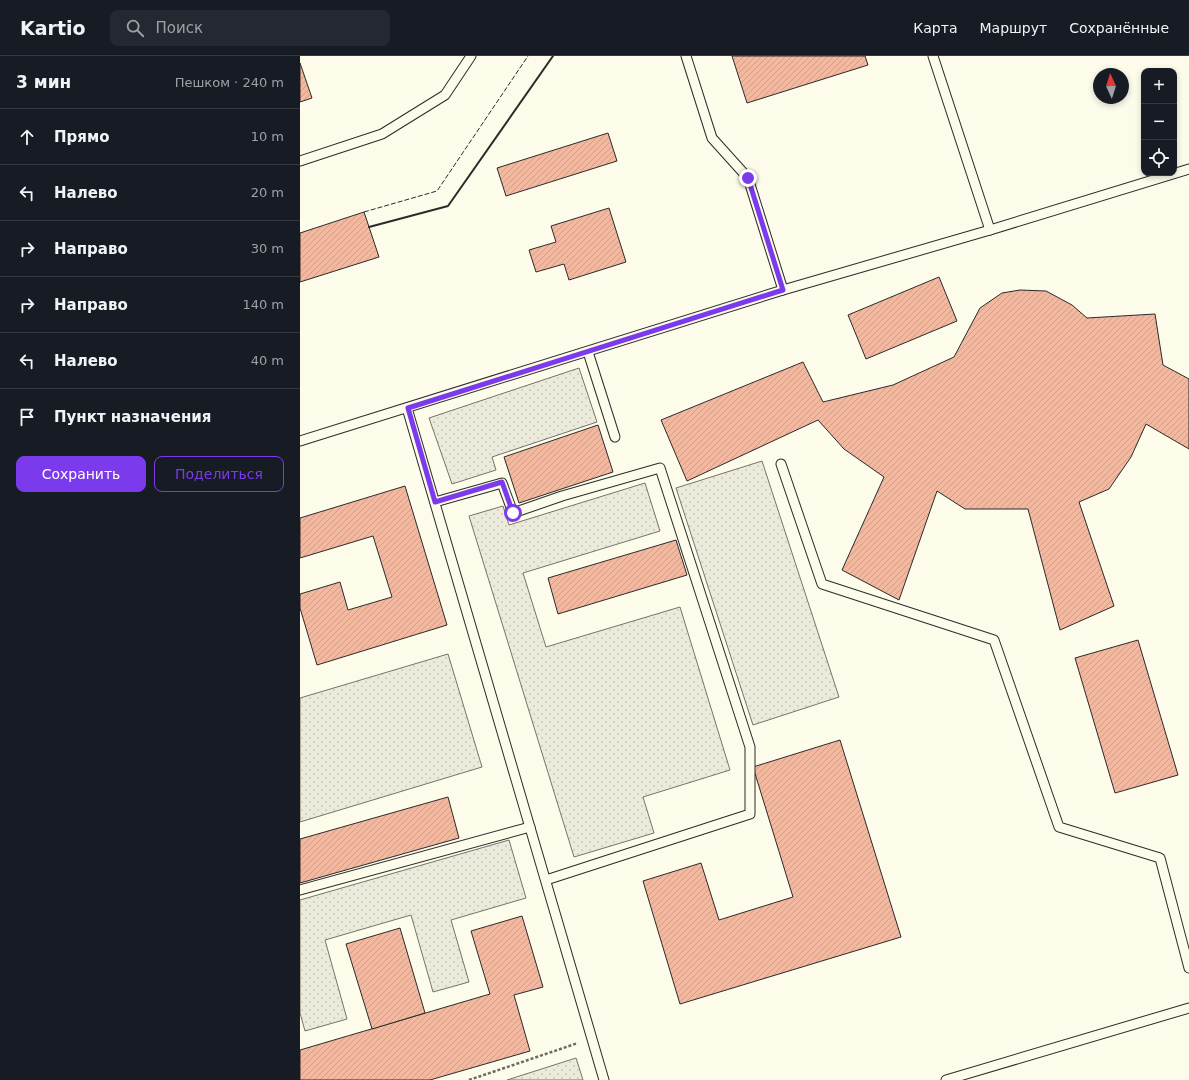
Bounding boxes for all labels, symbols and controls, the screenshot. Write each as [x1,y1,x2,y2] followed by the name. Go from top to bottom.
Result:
[110,10,390,46] search box
[20,17,86,39] text: Kartio
[124,17,146,39] icon: search
[156,19,203,37] text: Поиск
[913,20,957,36] text: Карта
[979,20,1047,36] text: Маршрут
[1069,20,1169,36] text: Сохранённые
[1093,68,1129,104] north arrow
[1141,68,1177,176] map controls
[1141,68,1177,104] button: +
[16,72,71,92] text: 3 мин
[175,75,284,90] text: Пешком · 240 m
[1141,104,1177,140] button: −
[16,126,38,148] icon: ahead
[54,128,110,146] text: Прямо
[251,129,284,144] text: 10 m
[1141,140,1177,176] button: locate
[739,169,757,187] route end
[16,182,38,204] icon: left
[54,184,118,202] text: Налево
[251,185,284,200] text: 20 m
[16,238,38,260] icon: right
[54,240,128,258] text: Направо
[251,241,284,256] text: 30 m
[16,294,38,316] icon: right
[54,296,128,314] text: Направо
[242,297,284,312] text: 140 m
[16,350,38,372] icon: left
[54,352,118,370] text: Налево
[251,353,284,368] text: 40 m
[16,406,38,428] icon: arrive
[54,408,211,426] text: Пункт назначения
[16,456,146,492] button: Сохранить
[154,456,284,492] button: Поделиться
[504,504,522,522] route start

